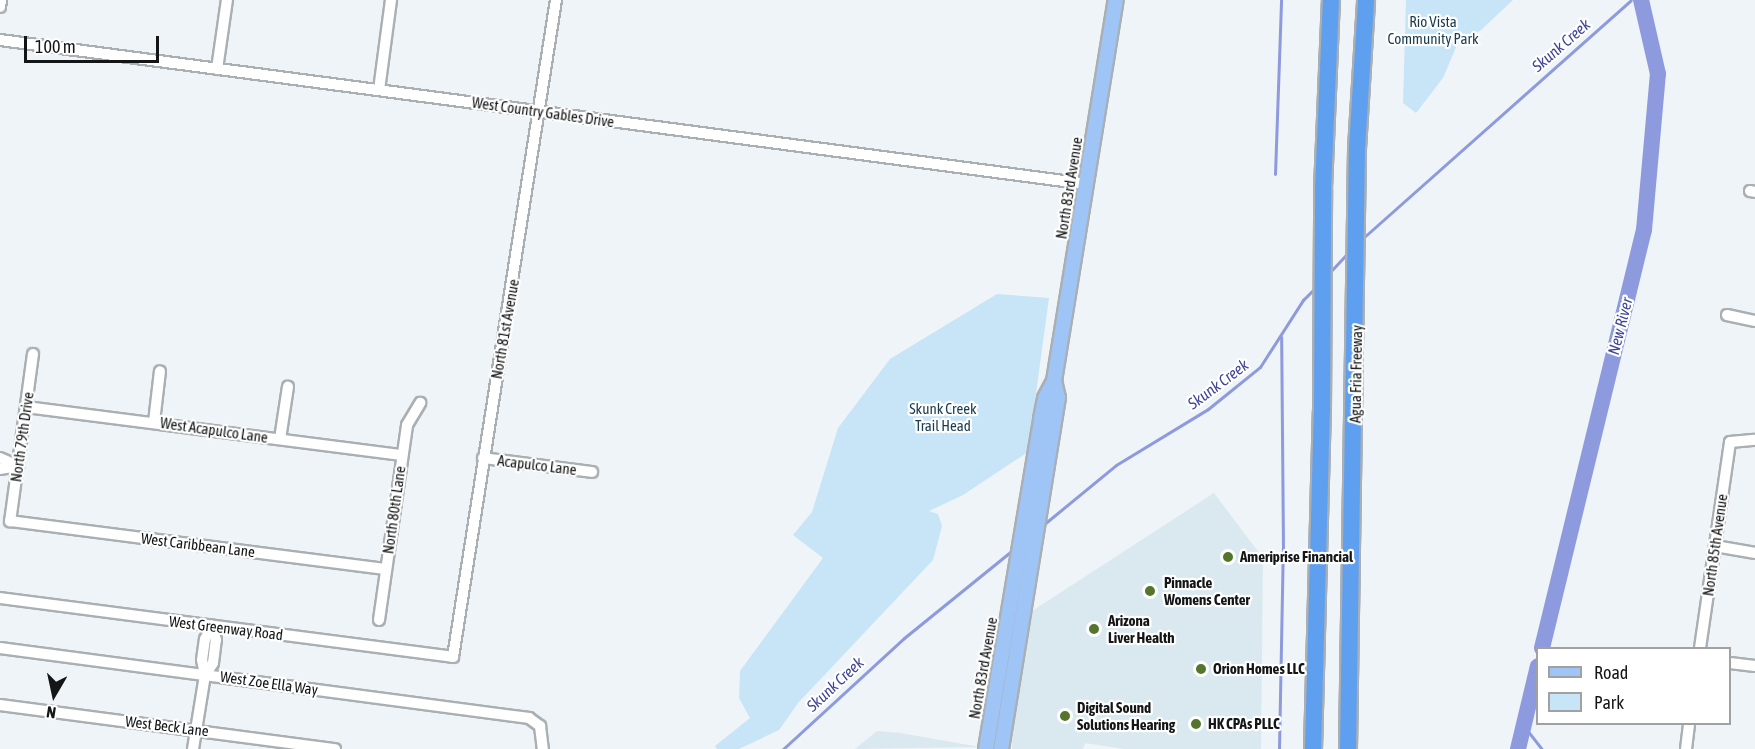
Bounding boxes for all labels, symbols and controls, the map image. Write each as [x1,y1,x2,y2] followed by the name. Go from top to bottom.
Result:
[1388,12,1478,47] park label: Rio Vista Community Park
[1528,14,1594,76] water label: Skunk Creek
[27,24,162,62] scale bar
[35,36,76,57] text: 100 m
[471,93,615,131] street label: West Country Gables Drive
[1052,136,1086,240] street label: North 83rd Avenue
[487,278,523,380] street label: North 81st Avenue
[1604,295,1636,357] water label: New River
[1346,325,1366,423] street label: Agua Fria Freeway
[1184,355,1252,413] water label: Skunk Creek
[7,391,37,483] street label: North 79th Drive
[909,399,977,434] park label: Skunk Creek Trail Head
[159,414,269,446] street label: West Acapulco Lane
[496,451,578,479] street label: Acapulco Lane
[379,465,409,555] street label: North 80th Lane
[1699,493,1731,597] street label: North 85th Avenue
[140,529,256,561] street label: West Caribbean Lane
[1240,548,1353,566] place label: Ameriprise Financial
[1221,550,1235,564] marker: Ameriprise Financial
[1164,573,1250,608] place label: Pinnacle Womens Center
[1141,582,1159,600] marker: Pinnacle Womens Center
[1108,611,1175,646] place label: Arizona Liver Health
[168,612,284,644] street label: West Greenway Road
[965,616,1001,720] street label: North 83rd Avenue
[1085,620,1103,638] marker: Arizona Liver Health
[1536,647,1731,725] legend
[802,653,868,715] water label: Skunk Creek
[1213,660,1305,678] place label: Orion Homes LLC
[1194,662,1208,676] marker: Orion Homes LLC
[1594,662,1628,683] text: Road
[24,665,84,725] north arrow
[219,667,319,699] street label: West Zoe Ella Way
[1594,692,1624,713] text: Park
[1077,698,1175,733] place label: Digital Sound Solutions Hearing
[45,703,57,722] text: N
[1058,709,1072,723] marker: Digital Sound Solutions Hearing
[124,712,210,740] street label: West Beck Lane
[1208,715,1280,733] place label: HK CPAs PLLC
[1189,717,1203,731] marker: HK CPAs PLLC

